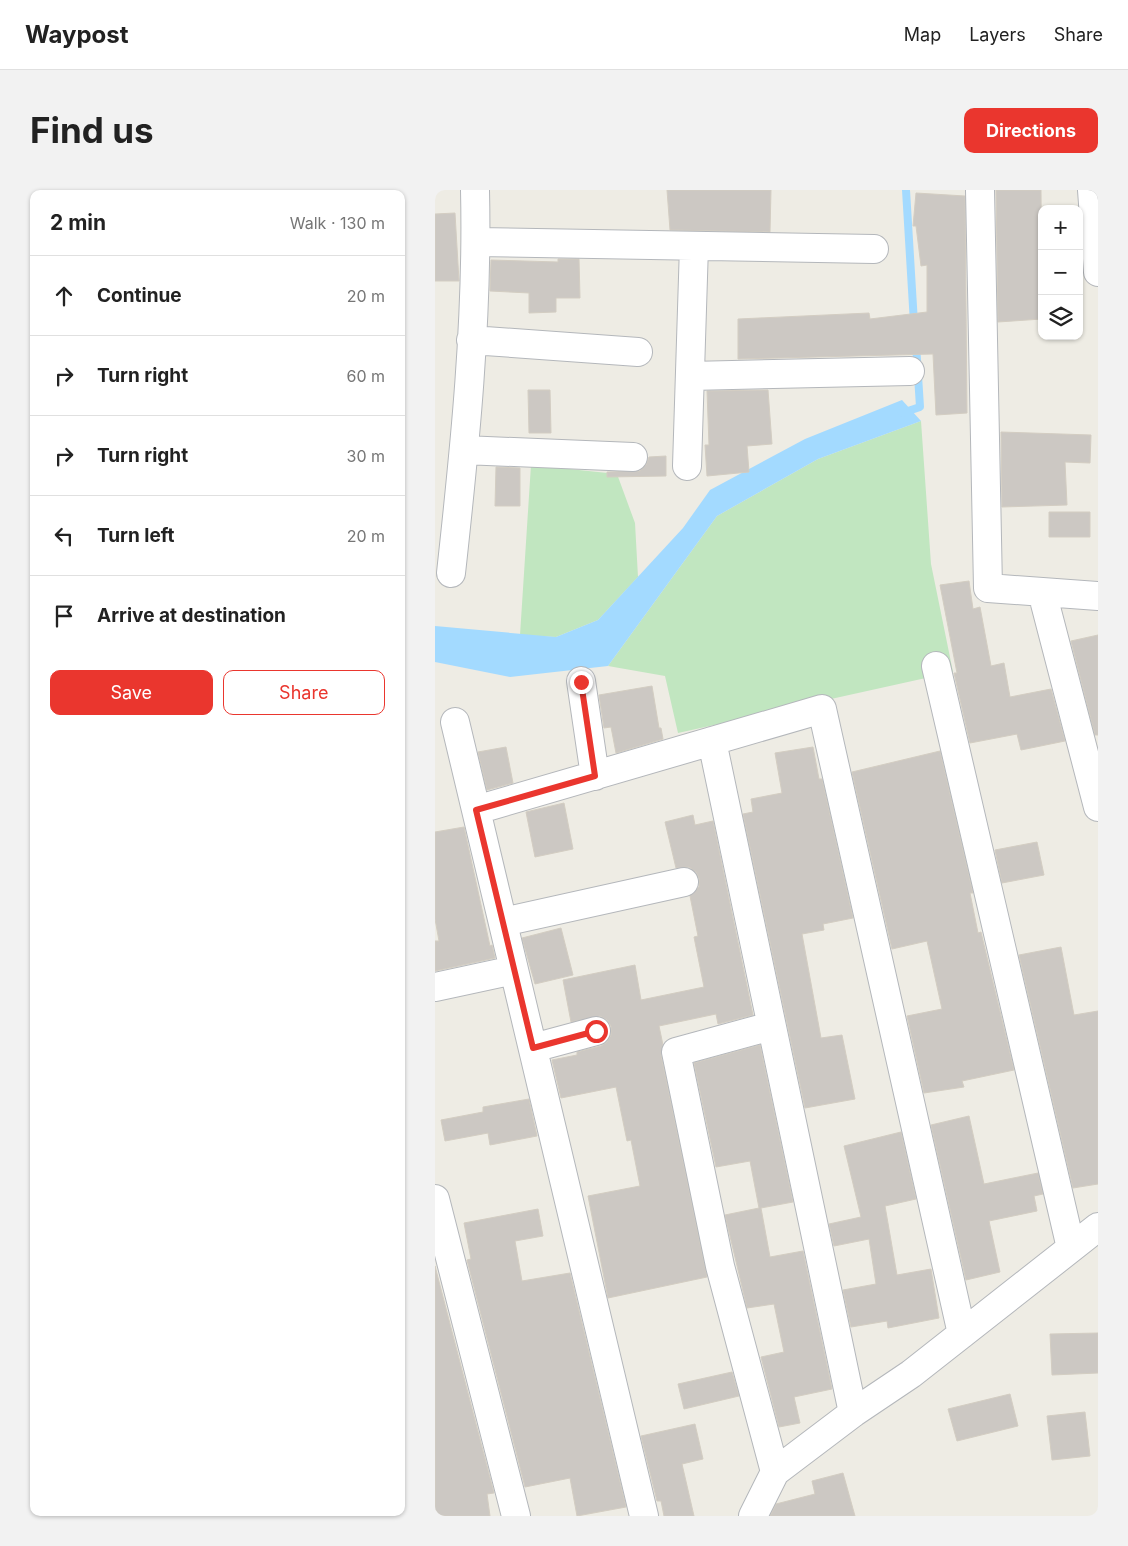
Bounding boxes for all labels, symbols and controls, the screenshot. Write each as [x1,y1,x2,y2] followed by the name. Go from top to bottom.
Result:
[25,20,129,49] text: Waypost
[904,24,941,45] text: Map
[969,24,1026,45] text: Layers
[1054,24,1103,45] text: Share
[964,108,1098,153] button: Directions
[30,109,154,151] text: Find us
[1038,205,1083,340] map controls
[1038,205,1083,250] button: +
[50,210,106,235] text: 2 min
[290,213,385,233] text: Walk · 130 m
[1038,250,1083,295] button: −
[50,282,78,310] icon: ahead
[97,284,182,307] text: Continue
[347,286,385,306] text: 20 m
[1038,295,1083,340] button: layers
[50,362,78,390] icon: right
[97,364,188,387] text: Turn right
[346,366,385,386] text: 60 m
[50,442,78,470] icon: right
[97,444,188,467] text: Turn right
[347,446,385,466] text: 30 m
[50,522,78,550] icon: left
[97,524,175,547] text: Turn left
[347,526,385,546] text: 20 m
[50,602,78,630] icon: arrive
[97,604,286,627] text: Arrive at destination
[50,670,213,715] button: Save
[223,670,385,715] button: Share
[570,671,593,694] route end
[585,1020,608,1043] route start

